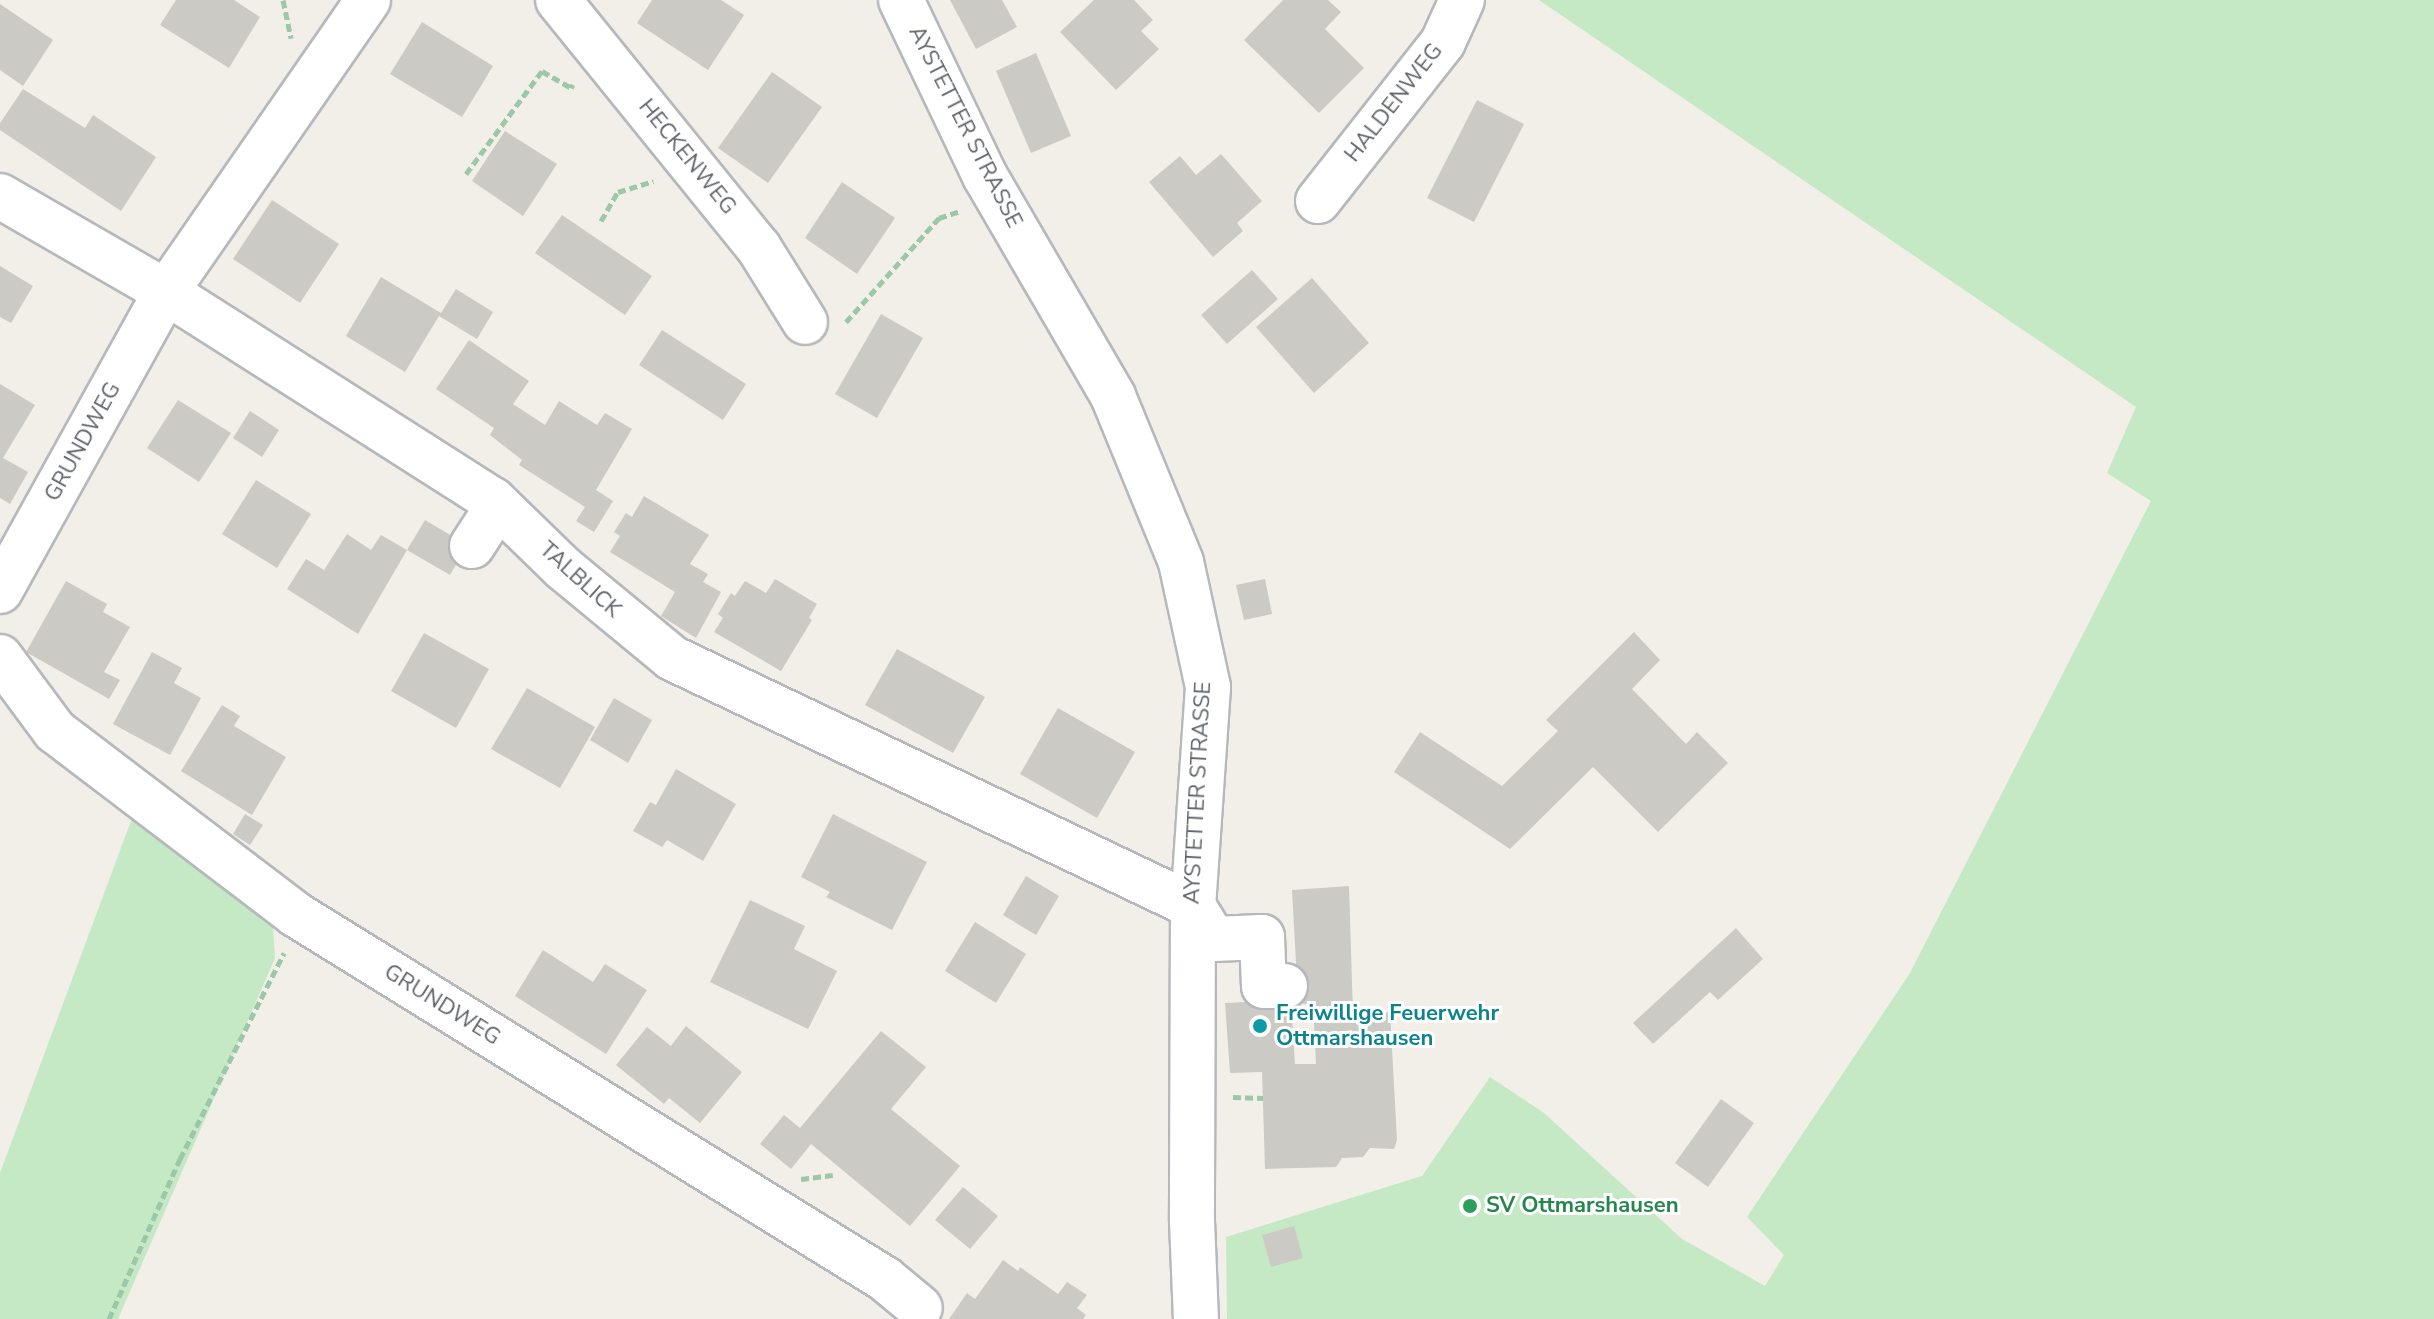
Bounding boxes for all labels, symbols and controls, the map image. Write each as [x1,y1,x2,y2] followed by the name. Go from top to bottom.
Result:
[903,22,1027,232] street label: AYSTETTER STRASSE
[1340,38,1448,168] street label: HALDENWEG
[633,94,741,220] street label: HECKENWEG
[39,378,127,506] street label: GRUNDWEG
[534,537,626,623] street label: TALBLICK
[1179,681,1217,905] street label: AYSTETTER STRASSE
[379,959,505,1051] street label: GRUNDWEG
[1276,1000,1499,1052] place label: Freiwillige Feuerwehr Ottmarshausen
[1251,1017,1269,1035] marker: Freiwillige Feuerwehr Ottmarshausen
[1486,1193,1679,1219] place label: SV Ottmarshausen
[1461,1197,1479,1215] marker: SV Ottmarshausen

